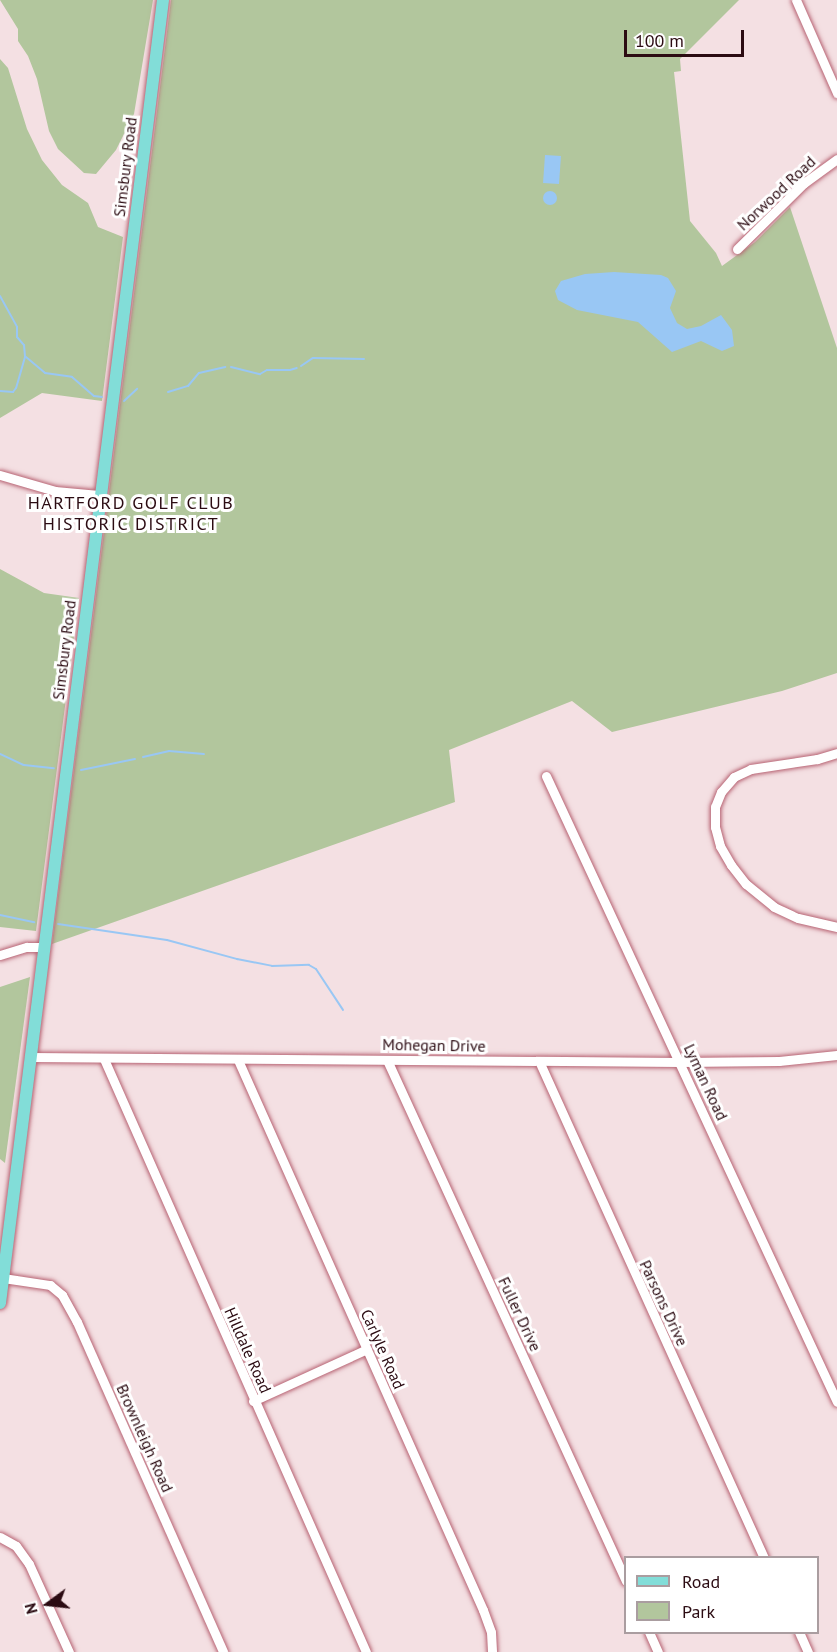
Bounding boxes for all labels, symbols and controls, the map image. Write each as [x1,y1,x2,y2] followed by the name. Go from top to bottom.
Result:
[627,18,747,56] scale bar
[635,29,684,52] text: 100 m
[109,116,141,218] street label: Simsbury Road
[733,152,819,234] street label: Norwood Road
[28,493,234,536] district label: HARTFORD GOLF CLUB HISTORIC DISTRICT
[48,599,80,701] street label: Simsbury Road
[382,1034,486,1056] street label: Mohegan Drive
[680,1041,732,1123] street label: Lyman Road
[636,1257,692,1349] street label: Parsons Drive
[494,1274,546,1354] street label: Fuller Drive
[221,1304,275,1396] street label: Hilldale Road
[357,1306,409,1392] street label: Carlyle Road
[113,1381,177,1495] street label: Brownleigh Road
[624,1556,819,1634] legend
[682,1570,720,1593] text: Road
[18,1574,78,1634] north arrow
[682,1600,715,1623] text: Park
[20,1601,42,1616] text: N

